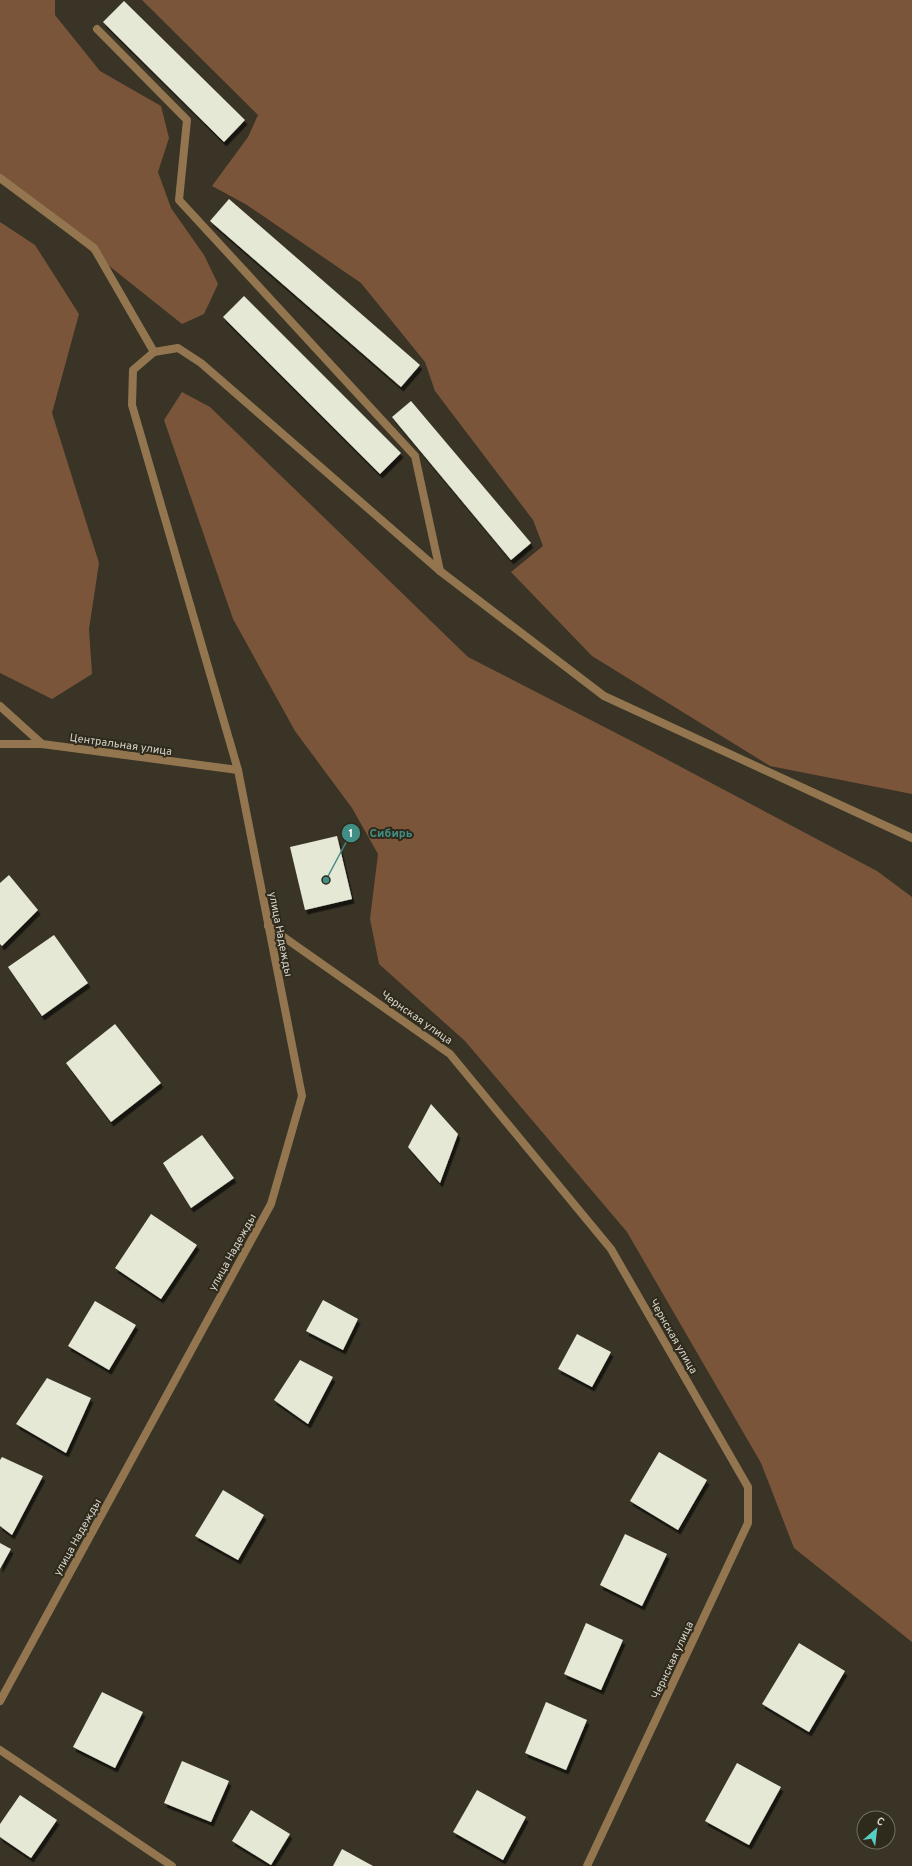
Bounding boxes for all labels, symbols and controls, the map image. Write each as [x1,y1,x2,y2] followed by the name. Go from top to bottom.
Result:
[69,731,173,759] street label: Центральная улица
[341,821,421,845] callout: Сибирь
[349,826,353,842] text: 1
[369,826,413,842] text: Сибирь
[265,891,295,978] street label: улица Надежды
[378,988,455,1048] street label: Чернская улица
[206,1211,260,1294] street label: улица Надежды
[646,1296,700,1377] street label: Чернская улица
[51,1496,105,1579] street label: улица Надежды
[649,1619,697,1702] street label: Чернская улица
[856,1810,896,1850] north arrow
[874,1814,887,1830] text: С

